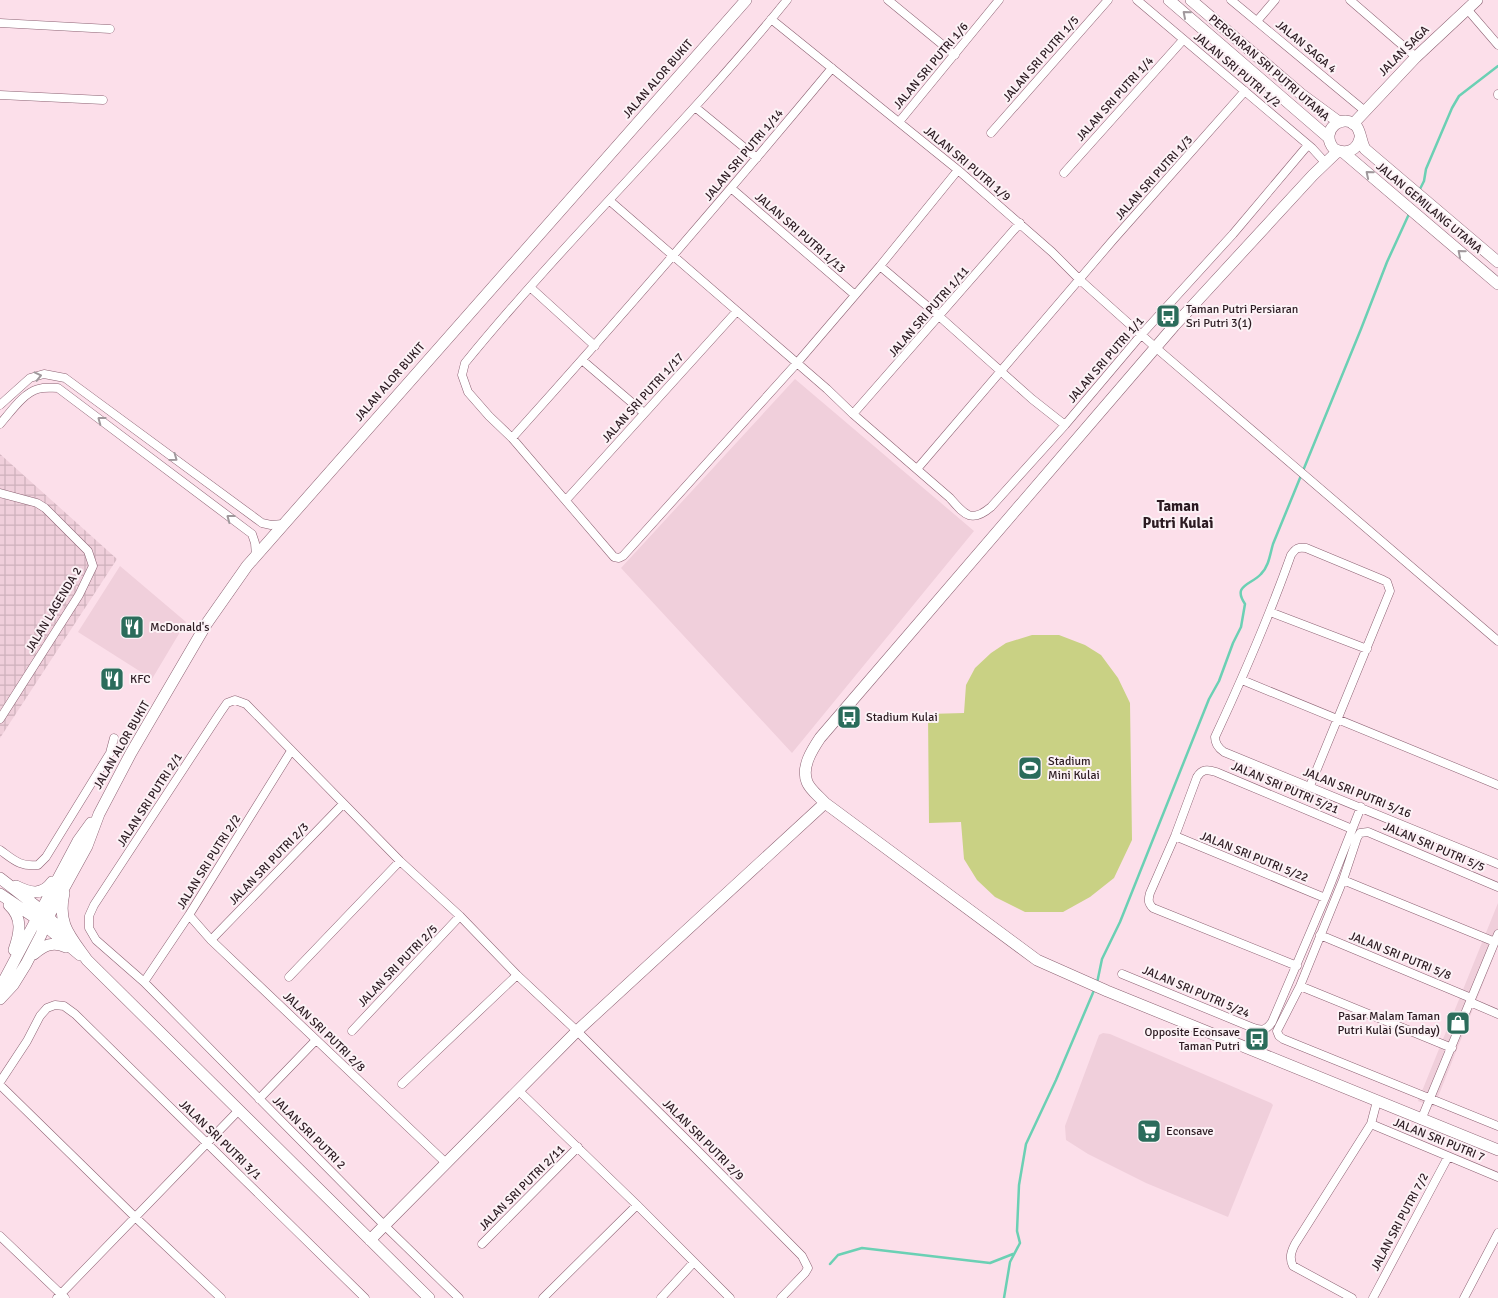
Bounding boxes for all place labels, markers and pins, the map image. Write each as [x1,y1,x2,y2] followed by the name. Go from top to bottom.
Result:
[1186,302,1298,331] place label: Taman Putri Persiaran Sri Putri 3(1)
[1155,303,1181,329] bus stop icon: Taman Putri Persiaran Sri Putri 3(1)
[119,614,145,640] restaurant icon: McDonald's
[150,620,210,635] place label: McDonald's
[99,666,125,692] restaurant icon: KFC
[130,672,151,687] place label: KFC
[836,704,862,730] bus stop icon: Stadium Kulai
[866,710,938,725] place label: Stadium Kulai
[1048,754,1100,783] place label: Stadium Mini Kulai
[1017,755,1043,781] sports icon: Stadium Mini Kulai
[1337,1009,1440,1038] place label: Pasar Malam Taman Putri Kulai (Sunday)
[1445,1010,1471,1036] shop icon: Pasar Malam Taman Putri Kulai (Sunday)
[1144,1025,1240,1054] place label: Opposite Econsave Taman Putri
[1244,1026,1270,1052] bus stop icon: Opposite Econsave Taman Putri
[1136,1118,1162,1144] supermarket icon: Econsave
[1166,1124,1213,1139] place label: Econsave

